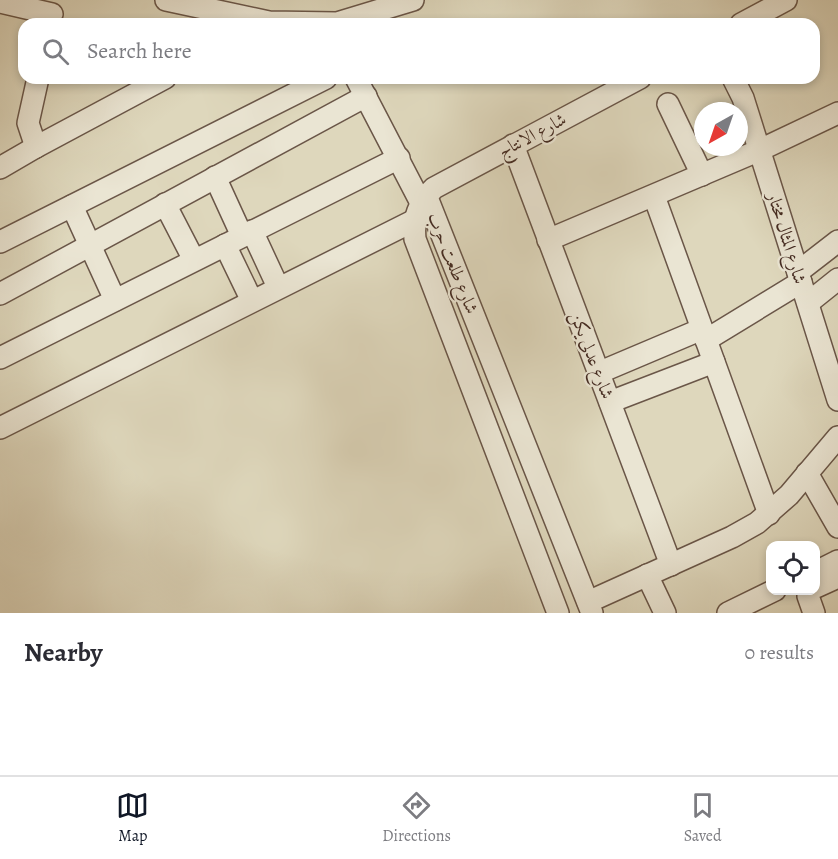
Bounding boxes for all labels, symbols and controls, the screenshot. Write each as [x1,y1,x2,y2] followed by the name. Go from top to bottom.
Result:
[18,18,820,84] search box
[39,35,72,68] icon: search
[87,36,192,66] text: Search here
[694,102,748,156] north arrow
[494,107,572,167] street label: شارع الانتاج
[758,187,812,288] street label: شارع المثال مختار
[419,209,484,318] street label: شارع طلعت حرب
[562,308,620,403] street label: شارع عدلى يكن
[766,541,820,595] map controls
[766,541,820,595] button: locate
[24,635,103,670] text: Nearby
[745,639,814,666] text: 0 results
[116,789,149,847] tab: Map
[382,789,451,847] tab: Directions
[684,789,722,847] tab: Saved

